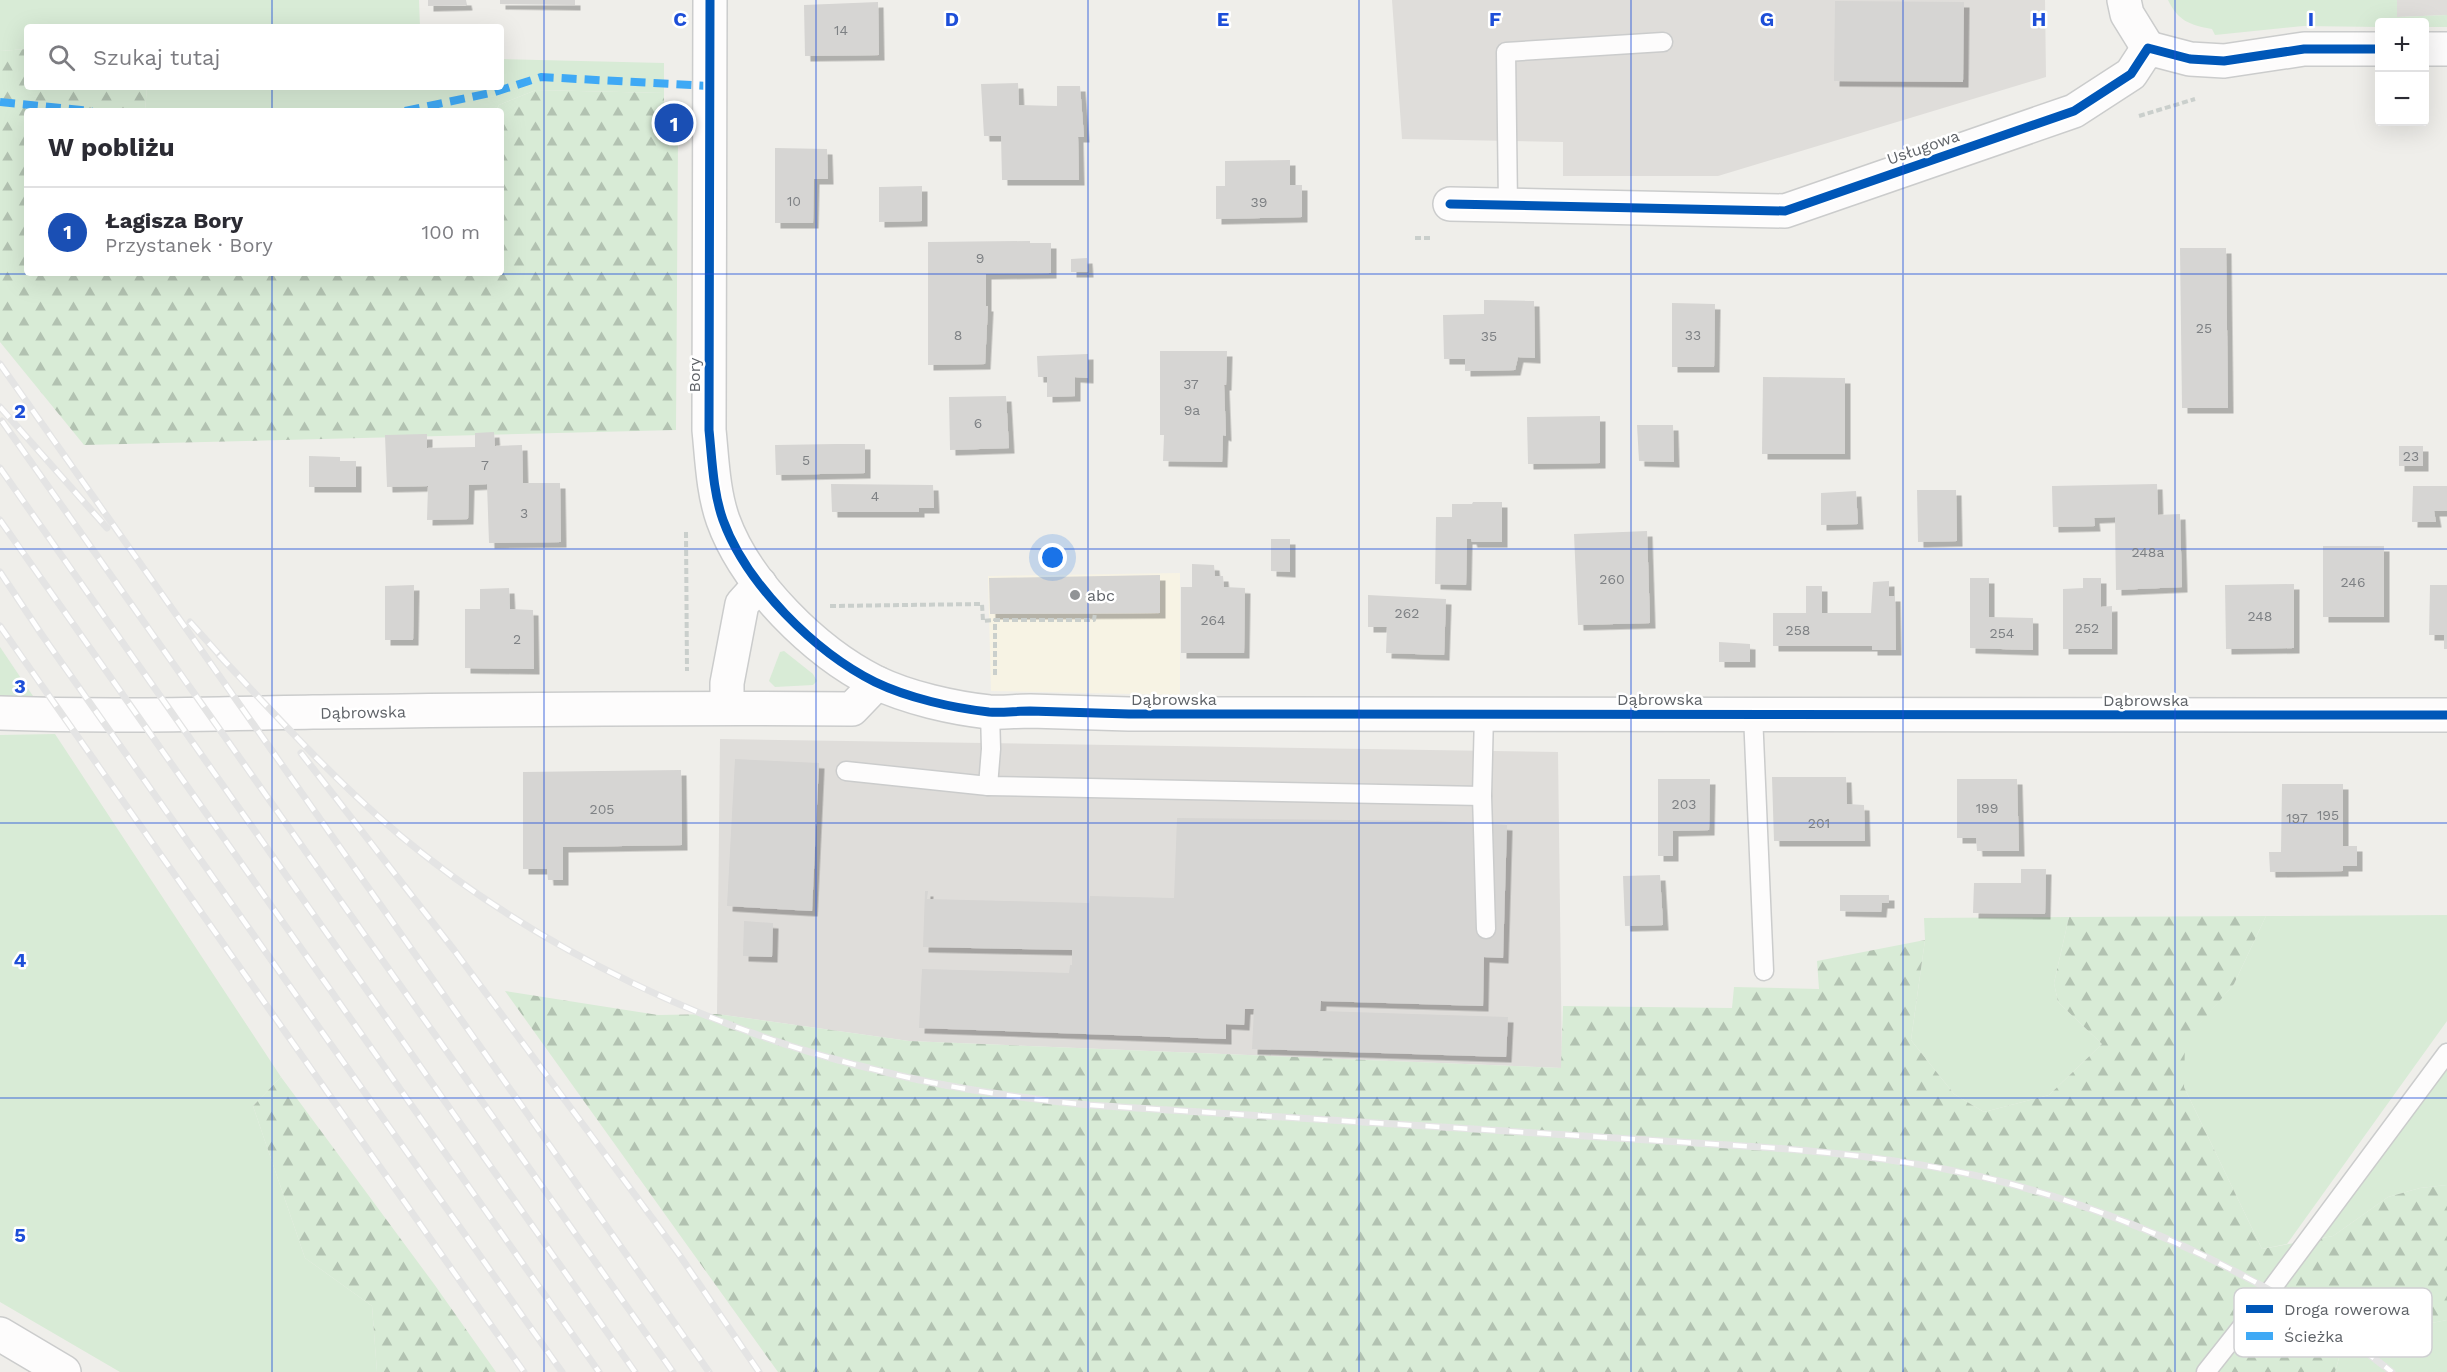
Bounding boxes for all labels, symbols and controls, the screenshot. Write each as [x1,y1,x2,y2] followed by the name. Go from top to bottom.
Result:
[673,7,687,31] text: C
[945,7,959,31] text: D
[1217,7,1229,31] text: E
[1489,7,1501,31] text: F
[1760,7,1774,31] text: G
[2032,7,2046,31] text: H
[2308,7,2314,31] text: I
[2375,18,2429,126] map controls
[2375,18,2429,72] button: +
[834,22,848,38] house number: 14
[24,24,504,90] search box
[45,41,78,74] icon: search
[93,45,220,70] text: Szukaj tutaj
[2375,72,2429,126] button: −
[654,100,694,146] pin: 1
[1884,126,1962,169] street label: Usługowa
[48,132,175,162] text: W pobliżu
[787,193,801,209] house number: 10
[1251,194,1267,210] house number: 39
[105,208,243,233] text: Łagisza Bory
[63,220,72,244] text: 1
[421,220,480,244] text: 100 m
[105,233,273,257] text: Przystanek · Bory
[976,250,984,266] house number: 9
[2196,320,2212,336] house number: 25
[954,327,962,343] house number: 8
[1685,327,1701,343] house number: 33
[1481,328,1497,344] house number: 35
[685,357,704,392] street label: Bory
[1183,376,1199,392] house number: 37
[14,399,26,423] text: 2
[1184,402,1200,418] house number: 9a
[974,415,982,431] house number: 6
[2403,448,2419,464] house number: 23
[802,452,810,468] house number: 5
[481,457,489,473] house number: 7
[871,488,879,504] house number: 4
[520,505,528,521] house number: 3
[1038,543,1067,572] your location
[2132,544,2164,560] house number: 248a
[1599,571,1625,587] house number: 260
[2341,574,2365,590] house number: 246
[1087,586,1115,605] place label: abc
[1068,588,1082,602] marker: abc
[1395,605,1419,621] house number: 262
[2248,608,2272,624] house number: 248
[1200,612,1226,628] house number: 264
[2075,620,2099,636] house number: 252
[1786,622,1810,638] house number: 258
[1990,625,2014,641] house number: 254
[513,631,521,647] house number: 2
[14,674,26,698] text: 3
[1131,690,1217,709] street label: Dąbrowska
[1617,690,1703,709] street label: Dąbrowska
[2103,691,2189,710] street label: Dąbrowska
[320,702,406,723] street label: Dąbrowska
[1672,796,1696,812] house number: 203
[1976,800,1998,816] house number: 199
[589,801,615,817] house number: 205
[2317,807,2339,823] house number: 195
[2286,810,2308,826] house number: 197
[1808,815,1830,831] house number: 201
[14,948,27,972] text: 4
[14,1223,26,1247] text: 5
[2234,1288,2432,1357] legend
[2284,1300,2410,1319] text: Droga rowerowa
[2284,1327,2343,1346] text: Ścieżka

